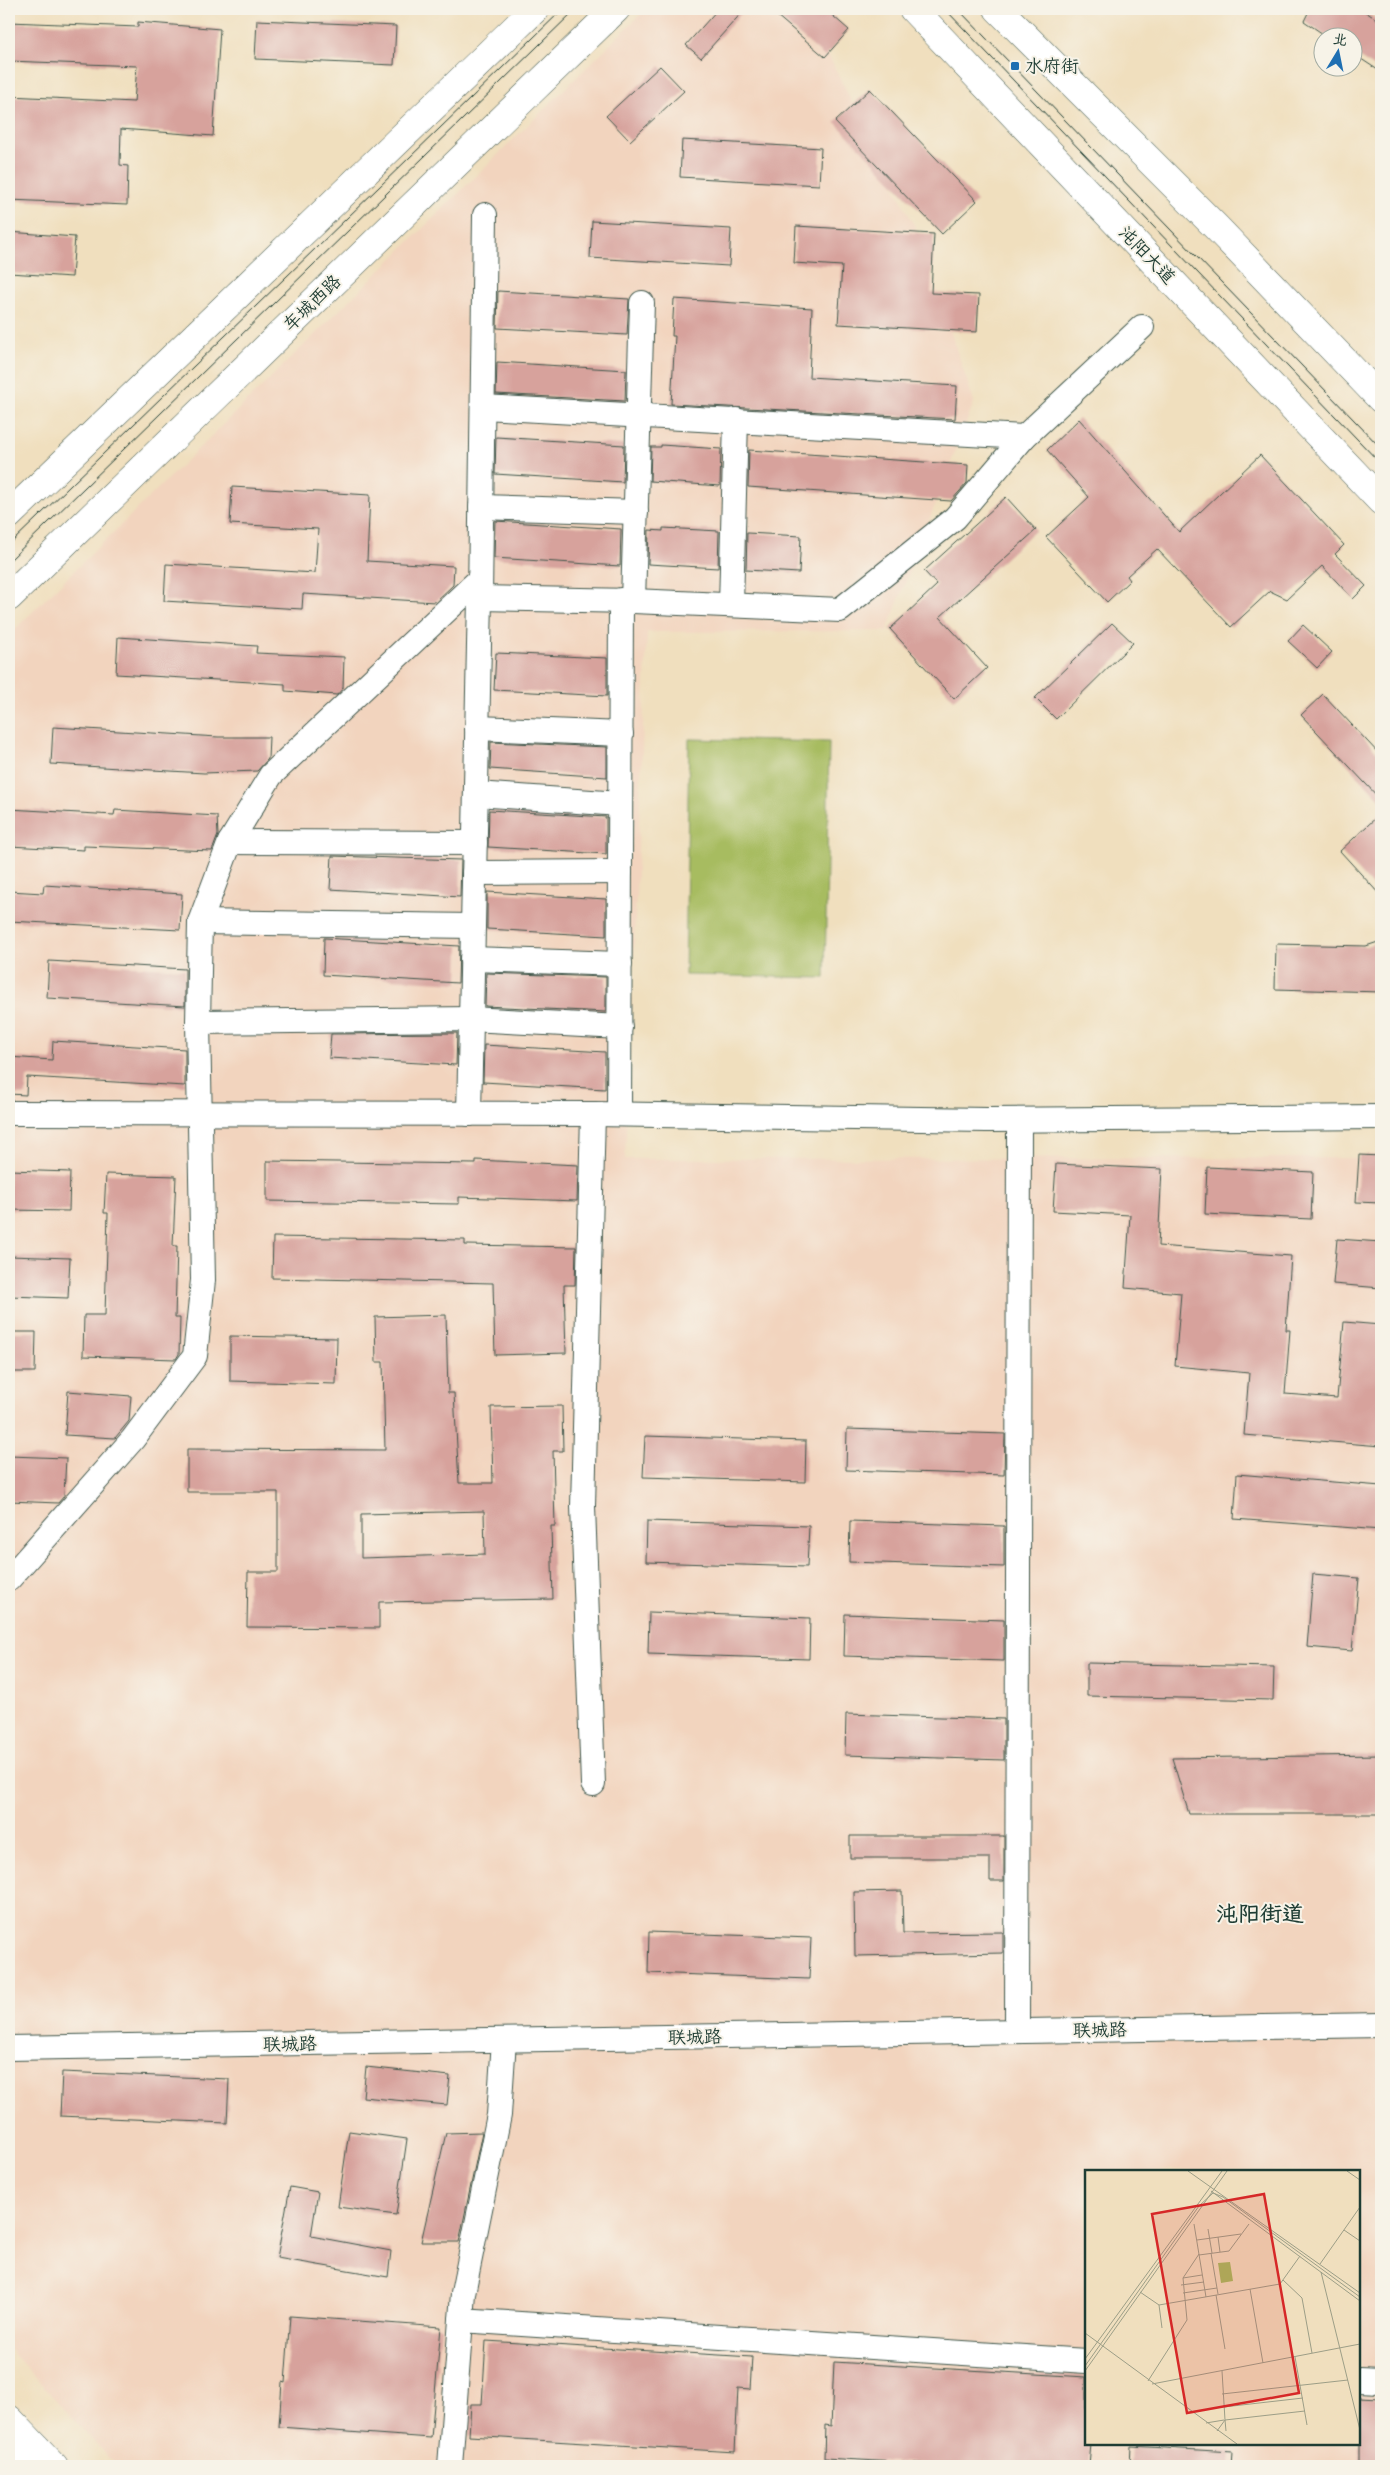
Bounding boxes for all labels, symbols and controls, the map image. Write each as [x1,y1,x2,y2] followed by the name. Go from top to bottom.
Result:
[1312,28,1362,78] north arrow
[1332,30,1349,49] text: 北
[1025,55,1079,77] place label: 水府街
[1009,60,1021,72] marker: 水府街
[1114,221,1180,289] street label: 沌阳大道
[278,270,346,336] street label: 车城西路
[1216,1900,1304,1927] district label: 沌阳街道
[1073,2019,1127,2041] street label: 联城路
[668,2026,722,2048] street label: 联城路
[263,2033,317,2055] street label: 联城路
[1085,2170,1360,2445] inset map

